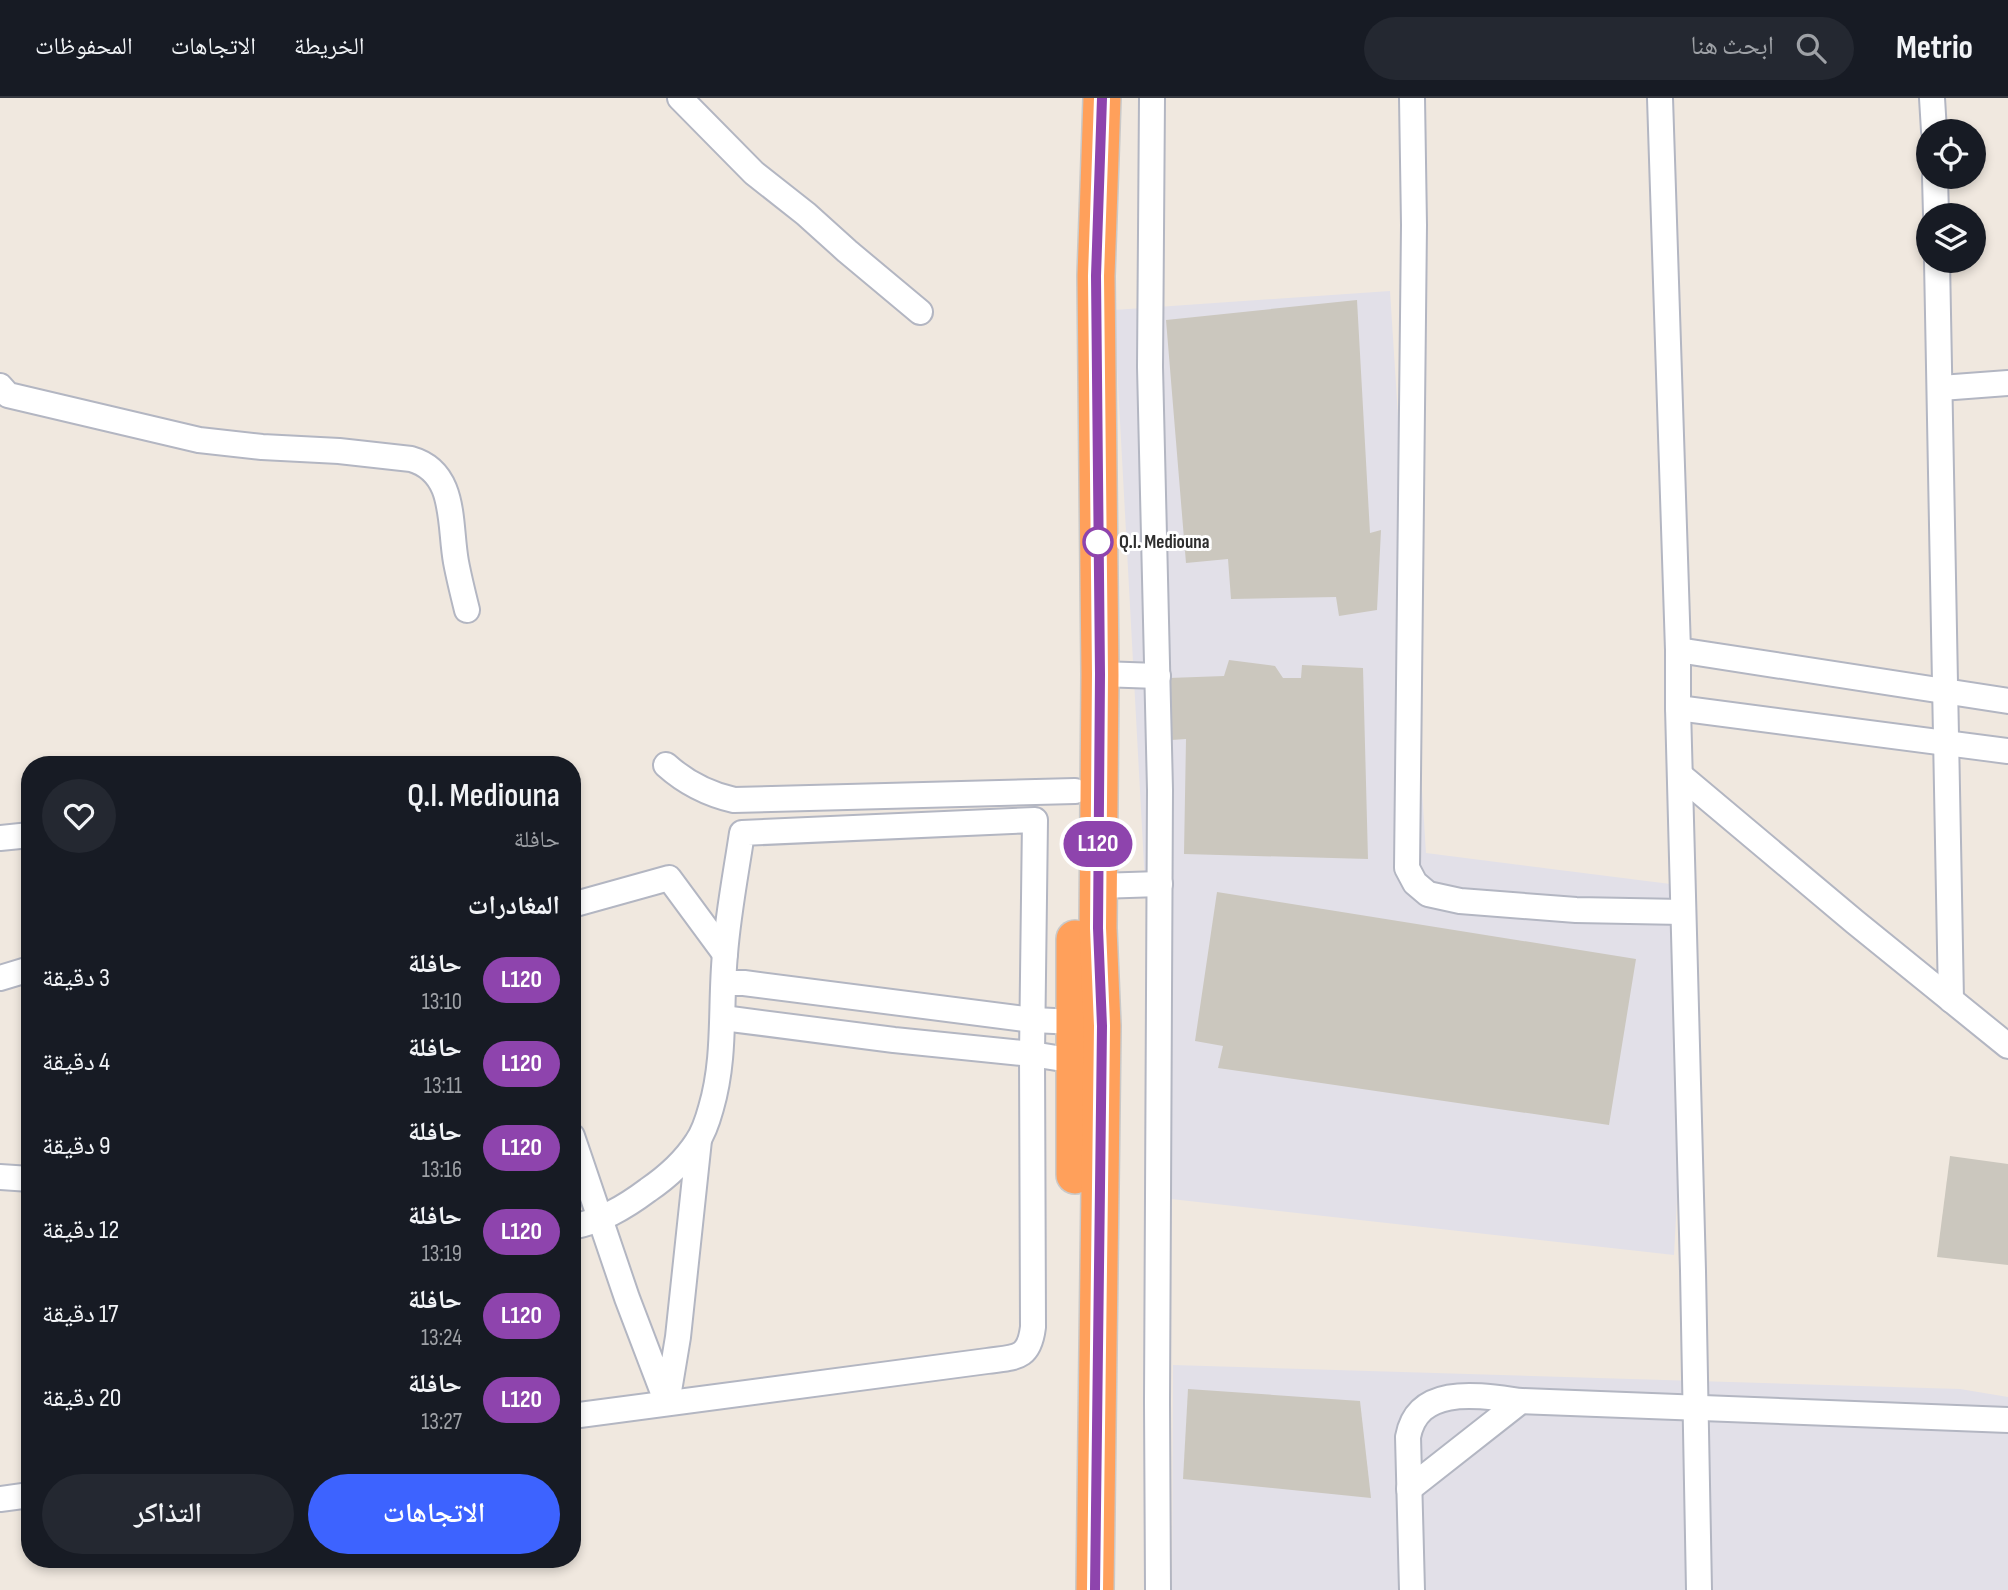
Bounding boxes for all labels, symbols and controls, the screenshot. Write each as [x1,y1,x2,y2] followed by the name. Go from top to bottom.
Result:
[1364,17,1854,80] search box
[1896,28,1973,68] text: Metrio
[1792,29,1830,67] icon: search
[1691,31,1774,62] text: ابحث هنا
[35,32,133,61] text: المحفوظات
[171,32,256,61] text: الاتجاهات
[294,32,365,61] text: الخريطة
[1916,119,1986,273] map controls
[1916,119,1986,189] button: locate
[1916,203,1986,273] button: layers
[1083,527,1113,557] marker: Q.I. Mediouna
[1119,531,1209,554] place label: Q.I. Mediouna
[407,776,560,816] text: Q.I. Mediouna
[42,779,116,853] button: heart
[1049,821,1147,867] line badge: L120
[514,826,560,854] text: حافلة
[1077,829,1119,858] text: L120
[468,891,560,922] text: المغادرات
[408,949,462,980] text: حافلة
[42,963,110,994] text: 3 دقيقة
[501,965,542,994] text: L120
[422,988,462,1016] text: 13:10
[408,1033,462,1064] text: حافلة
[42,1047,110,1078] text: 4 دقيقة
[501,1049,542,1078] text: L120
[424,1072,462,1100] text: 13:11
[408,1117,462,1148] text: حافلة
[42,1131,111,1162] text: 9 دقيقة
[501,1133,542,1162] text: L120
[422,1156,462,1184] text: 13:16
[408,1201,462,1232] text: حافلة
[42,1215,119,1246] text: 12 دقيقة
[501,1217,542,1246] text: L120
[422,1240,462,1268] text: 13:19
[408,1285,462,1316] text: حافلة
[42,1299,118,1330] text: 17 دقيقة
[501,1301,542,1330] text: L120
[421,1324,462,1352] text: 13:24
[408,1369,462,1400] text: حافلة
[42,1383,121,1414] text: 20 دقيقة
[501,1385,542,1414] text: L120
[421,1408,462,1436] text: 13:27
[42,1474,294,1554] button: التذاكر
[308,1474,560,1554] button: الاتجاهات

